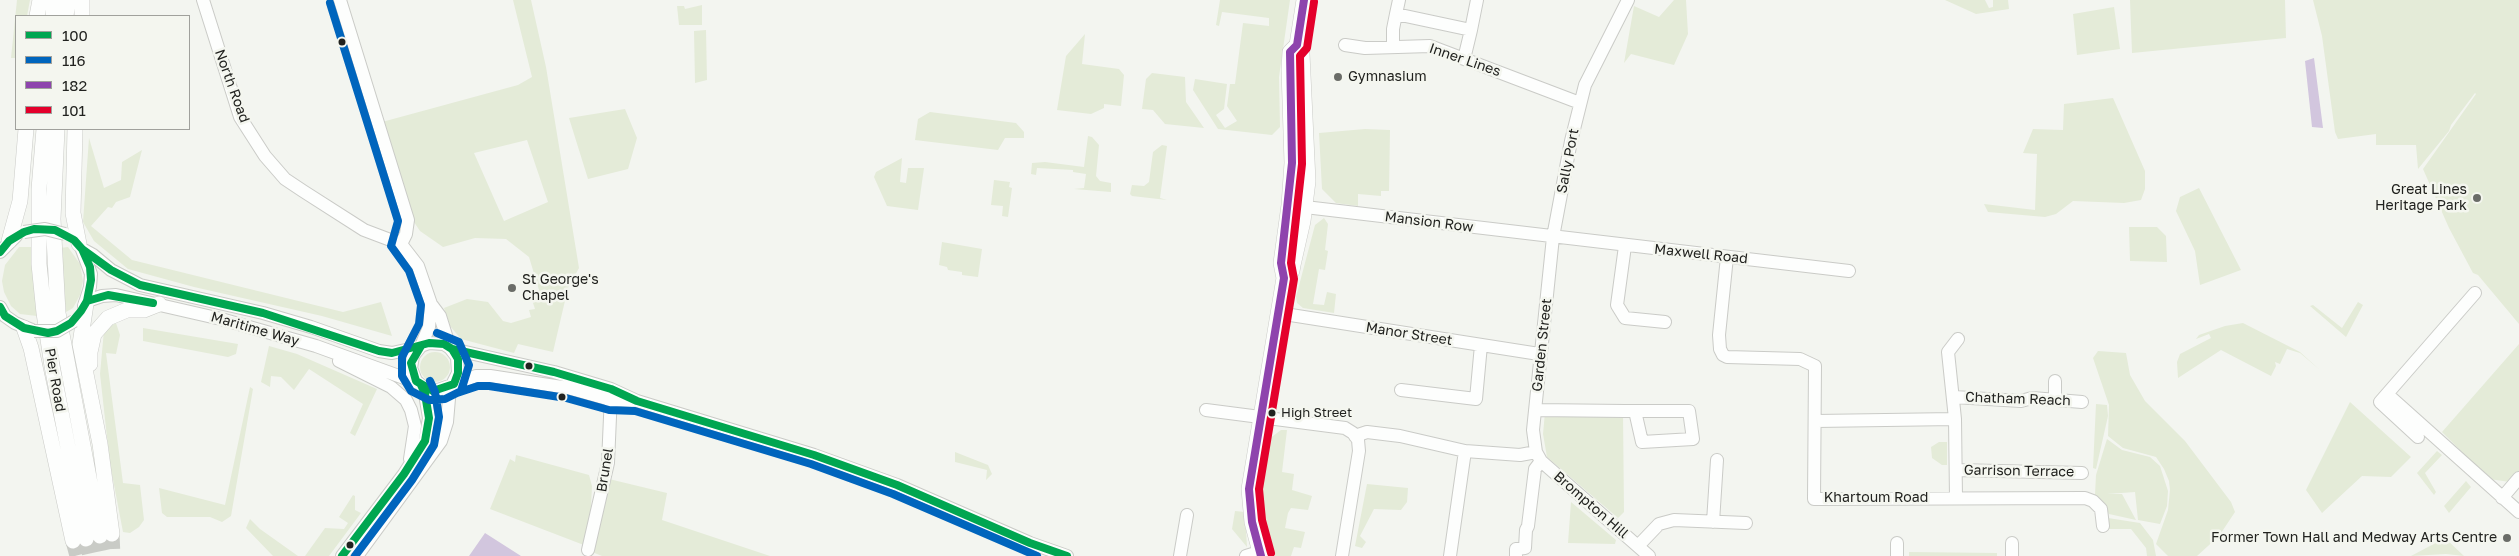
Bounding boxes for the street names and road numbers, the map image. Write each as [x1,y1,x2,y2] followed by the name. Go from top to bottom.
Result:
[1427,40,1503,80] street label: Inner Lines
[211,47,253,125] street label: North Road
[1553,127,1583,195] street label: Sally Port
[1384,208,1474,236] street label: Mansion Row
[1653,241,1749,267] street label: Maxwell Road
[1529,298,1555,392] street label: Garden Street
[209,308,301,350] street label: Maritime Way
[1365,319,1453,349] street label: Manor Street
[41,347,69,413] street label: Pier Road
[1965,389,2071,409] street label: Chatham Reach
[593,447,617,493] street label: Brunel
[1964,462,2074,480] street label: Garrison Terrace
[1550,468,1632,542] street label: Brompton Hill
[1824,490,1928,506] street label: Khartoum Road

